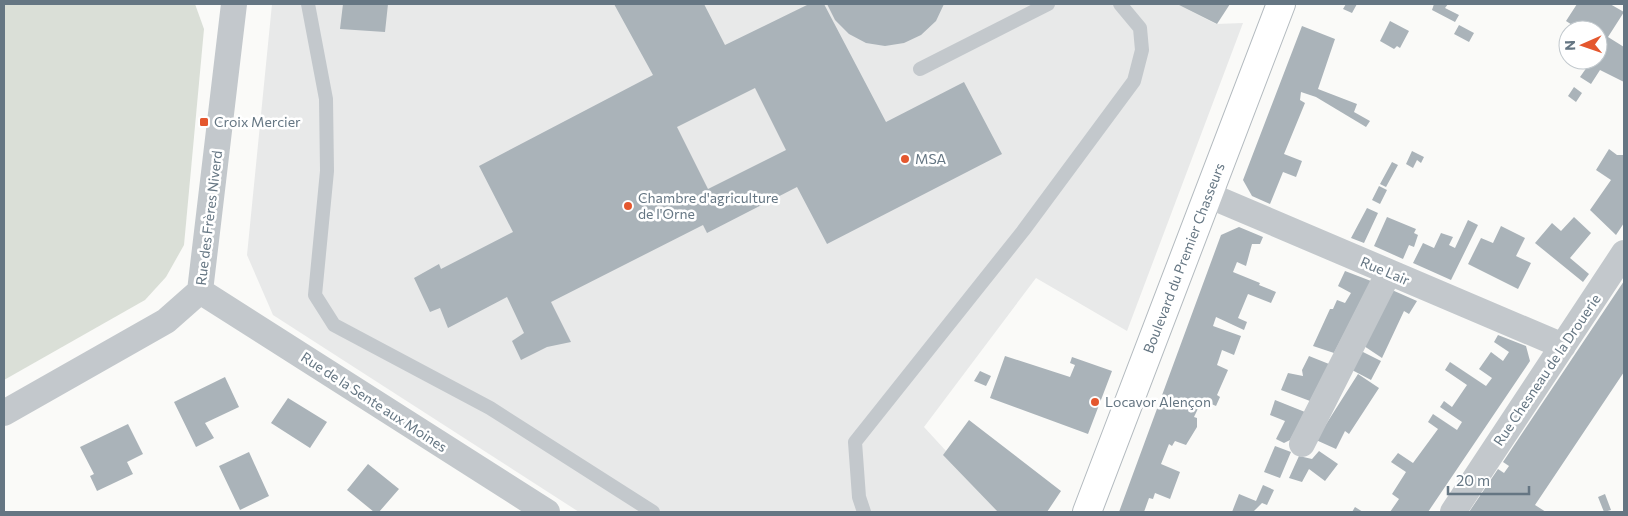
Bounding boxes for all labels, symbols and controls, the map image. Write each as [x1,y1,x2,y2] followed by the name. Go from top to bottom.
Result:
[1558,20,1608,70] north arrow
[1561,40,1578,51] text: N
[214,113,301,130] place label: Croix Mercier
[198,116,210,128] marker: Croix Mercier
[192,149,225,286] street label: Rue des Frères Niverd
[915,150,947,167] place label: MSA
[899,153,911,165] marker: MSA
[1139,160,1228,355] street label: Boulevard du Premier Chasseurs
[638,189,778,222] place label: Chambre d'agriculture de l'Orne
[622,200,634,212] marker: Chambre d'agriculture de l'Orne
[1358,253,1413,289] street label: Rue Lair
[1489,291,1604,449] street label: Rue Chesneau de la Drouerie
[298,348,450,455] street label: Rue de la Sente aux Moines
[1105,393,1211,410] place label: Locavor Alençon
[1089,396,1101,408] marker: Locavor Alençon
[1448,464,1529,496] scale bar
[1456,471,1490,489] text: 20 m

